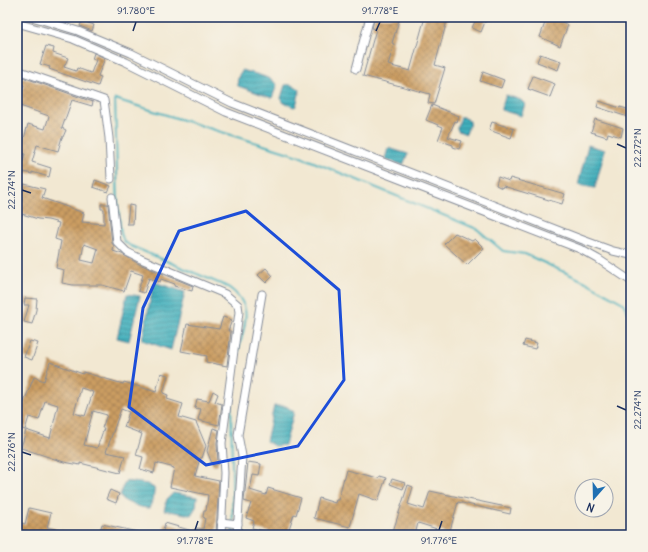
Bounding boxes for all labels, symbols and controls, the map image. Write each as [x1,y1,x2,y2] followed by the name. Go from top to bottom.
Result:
[117,4,155,17] text: 91.780°E
[362,4,398,17] text: 91.778°E
[631,128,644,168] text: 22.272°N
[5,170,18,210] text: 22.274°N
[631,390,644,430] text: 22.274°N
[5,432,18,472] text: 22.276°N
[574,478,614,518] north arrow
[585,500,597,515] text: N
[177,534,213,547] text: 91.778°E
[421,534,457,547] text: 91.776°E

